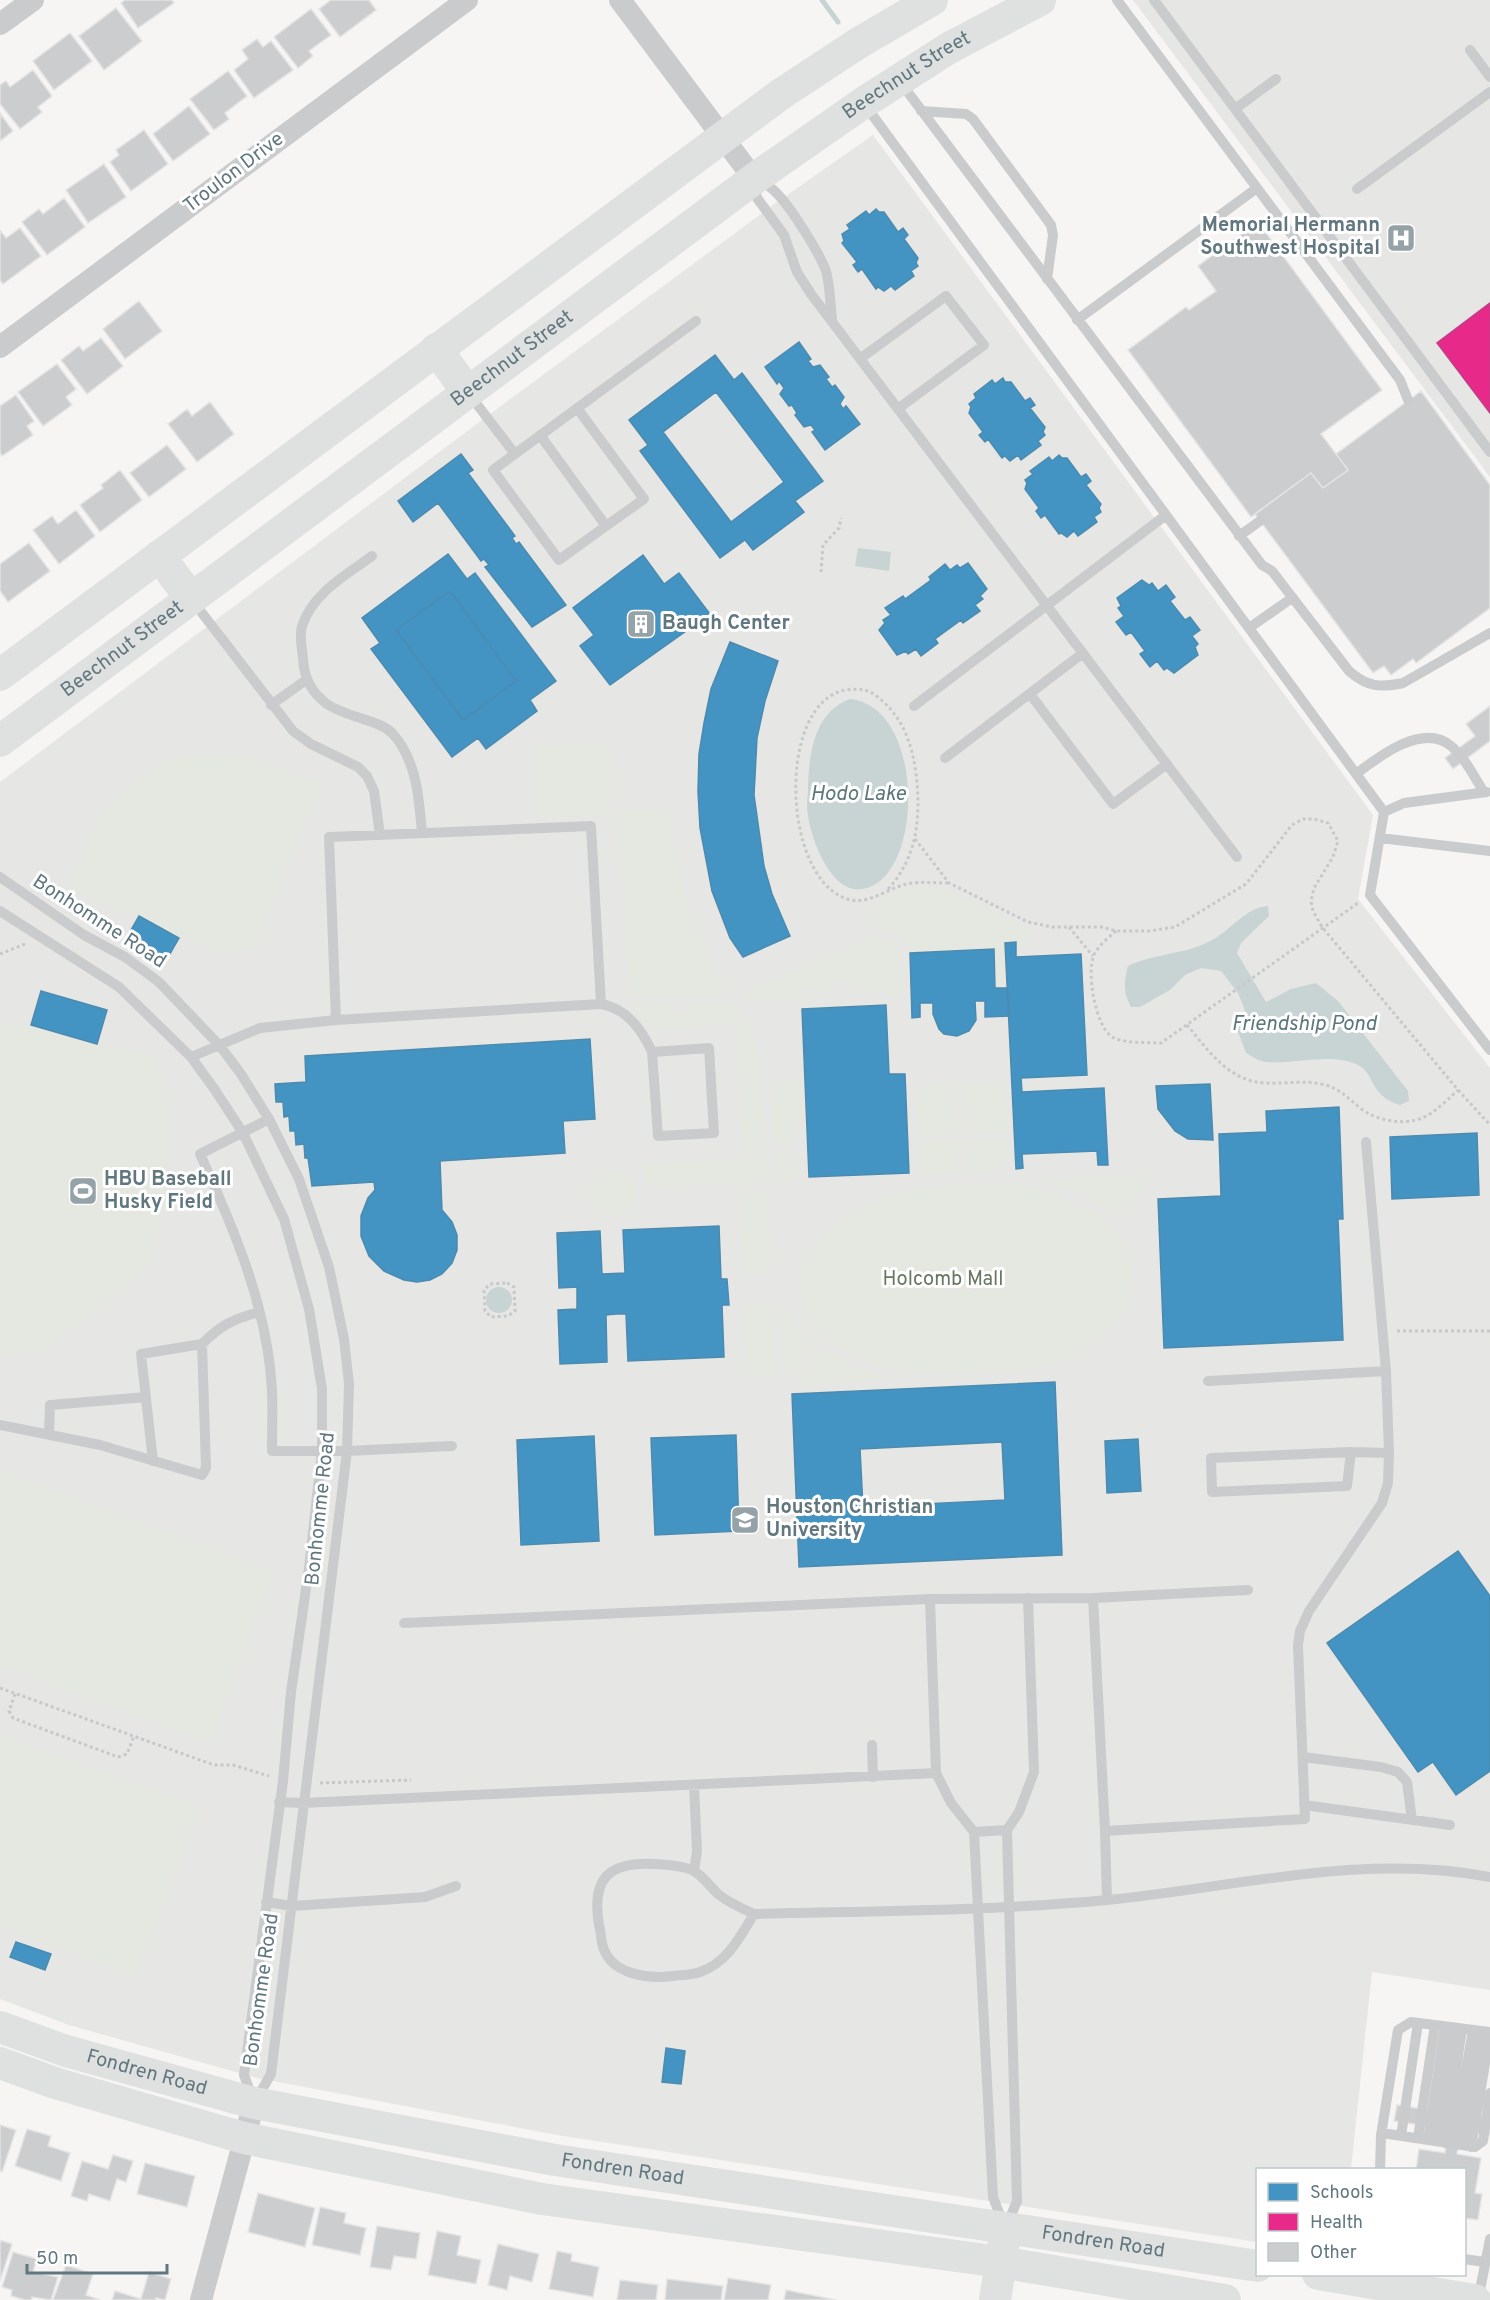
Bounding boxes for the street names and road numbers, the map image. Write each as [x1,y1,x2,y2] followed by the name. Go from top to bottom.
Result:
[838,26,976,126] street label: Beechnut Street
[179,127,289,219] street label: Troulon Drive
[446,305,579,413] street label: Beechnut Street
[56,595,189,704] street label: Beechnut Street
[27,869,171,975] street label: Bonhomme Road
[300,1431,342,1587] street label: Bonhomme Road
[238,1912,286,2068] street label: Bonhomme Road
[83,2044,210,2102] street label: Fondren Road
[559,2148,686,2192] street label: Fondren Road
[1040,2221,1166,2265] street label: Fondren Road

